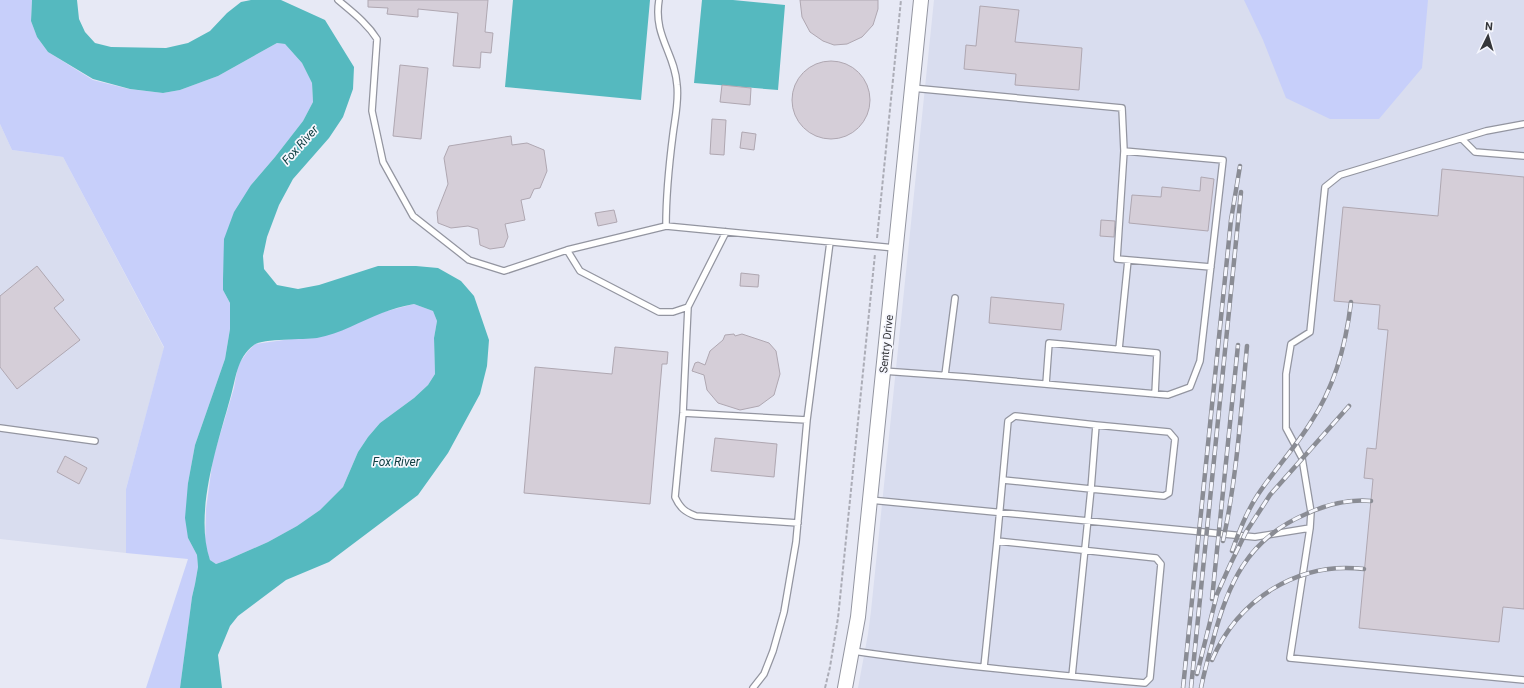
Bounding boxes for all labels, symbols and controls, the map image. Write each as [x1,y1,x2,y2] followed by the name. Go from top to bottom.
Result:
[1468,16,1508,56] north arrow
[1484,20,1493,33] text: N
[279,122,322,167] water label: Fox River
[877,314,896,374] street label: Sentry Drive
[372,455,421,469] water label: Fox River

